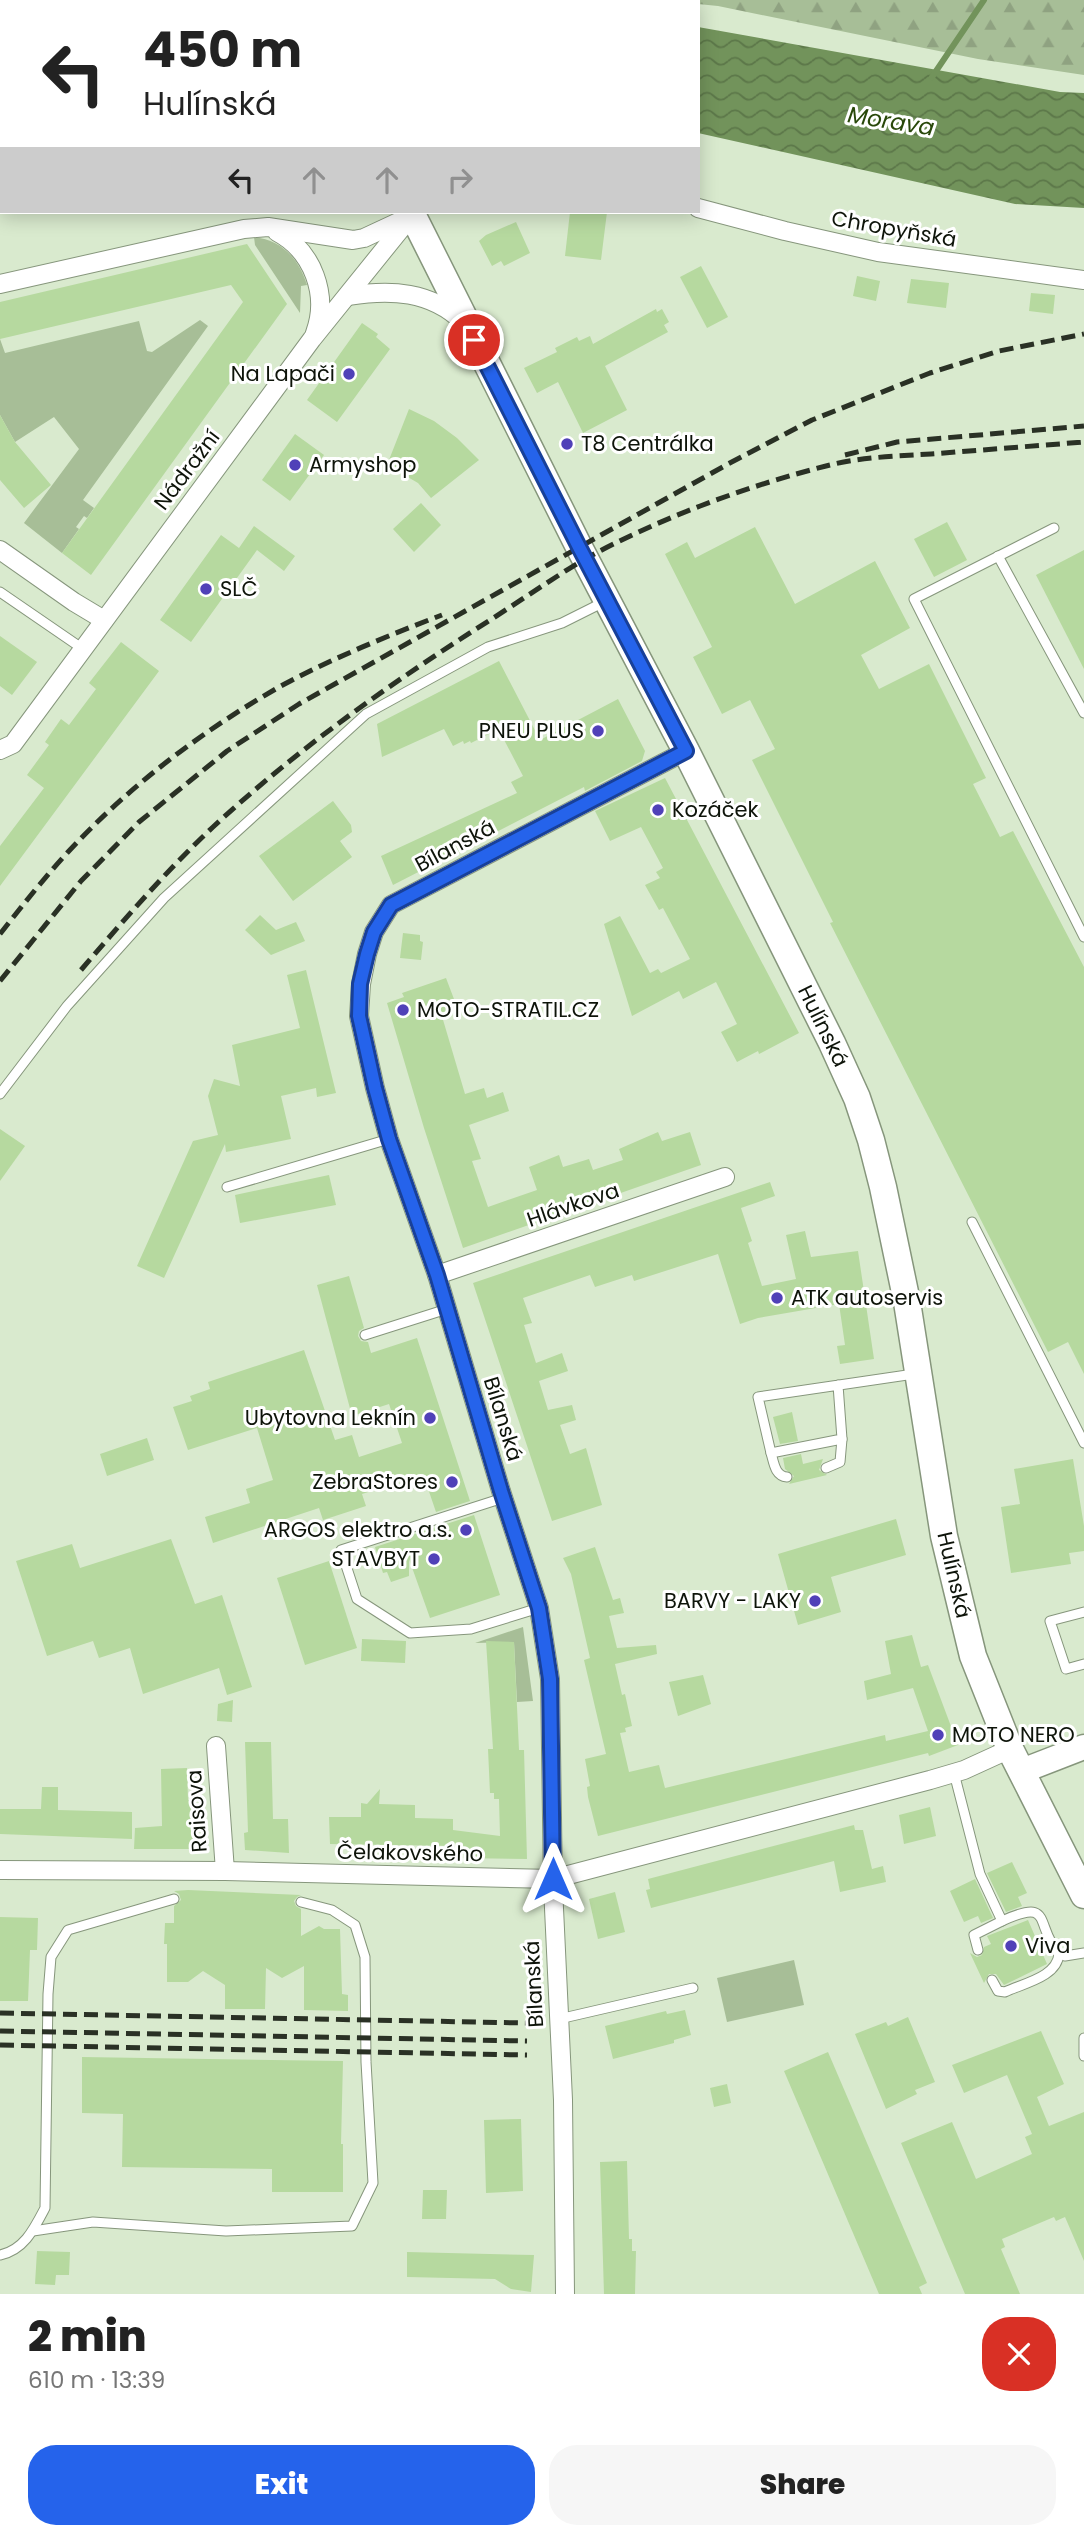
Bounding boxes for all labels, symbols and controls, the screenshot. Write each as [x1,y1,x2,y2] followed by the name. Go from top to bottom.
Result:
[143,16,302,84] text: 450 m
[28,28,119,119] icon: left
[143,81,277,126] text: Hulínská
[845,98,937,144] water label: Morava
[222,161,260,199] icon: left
[295,161,333,199] icon: ahead
[368,161,406,199] icon: ahead
[441,161,479,199] icon: right
[829,203,959,254] street label: Chropyňská
[444,310,504,370] pin
[455,321,493,359] icon: arrive
[231,359,335,388] place label: Na Lapači
[341,366,357,382] marker: Na Lapači
[147,424,226,516] street label: Nádražní
[581,429,714,458] place label: T8 Centrálka
[559,436,575,452] marker: T8 Centrálka
[309,450,416,479] place label: Armyshop
[287,457,303,473] marker: Armyshop
[220,574,258,603] place label: SLČ
[198,581,214,597] marker: SLČ
[479,716,584,745] place label: PNEU PLUS
[590,723,606,739] marker: PNEU PLUS
[672,795,759,824] place label: Kozáček
[650,802,666,818] marker: Kozáček
[410,812,500,879] street label: Bílanská
[791,980,856,1072] street label: Hulínská
[417,995,599,1024] place label: MOTO-STRATIL.CZ
[395,1002,411,1018] marker: MOTO-STRATIL.CZ
[523,1175,623,1234] street label: Hlávkova
[791,1283,943,1312] place label: ATK autoservis
[769,1290,785,1306] marker: ATK autoservis
[477,1373,530,1465] street label: Bílanská
[245,1403,416,1432] place label: Ubytovna Leknín
[422,1410,438,1426] marker: Ubytovna Leknín
[312,1467,438,1496] place label: ZebraStores
[444,1474,460,1490] marker: ZebraStores
[264,1515,452,1544] place label: ARGOS elektro a.s.
[458,1522,474,1538] marker: ARGOS elektro a.s.
[930,1529,978,1621] street label: Hulínská
[331,1544,420,1573] place label: STAVBYT
[426,1551,442,1567] marker: STAVBYT
[664,1586,801,1615] place label: BARVY - LAKY
[807,1593,823,1609] marker: BARVY - LAKY
[952,1720,1075,1749] place label: MOTO NERO
[930,1727,946,1743] marker: MOTO NERO
[179,1769,214,1853] street label: Raisova
[337,1837,483,1868] street label: Čelakovského
[516,1842,590,1916] position arrow
[1025,1931,1070,1960] place label: Viva
[1003,1938,1019,1954] marker: Viva
[517,1940,550,2028] street label: Bílanská
[28,2307,146,2366] text: 2 min
[982,2317,1056,2391] button: close
[28,2364,165,2396] text: 610 m · 13:39
[28,2445,535,2525] button: Exit
[549,2445,1056,2525] button: Share

